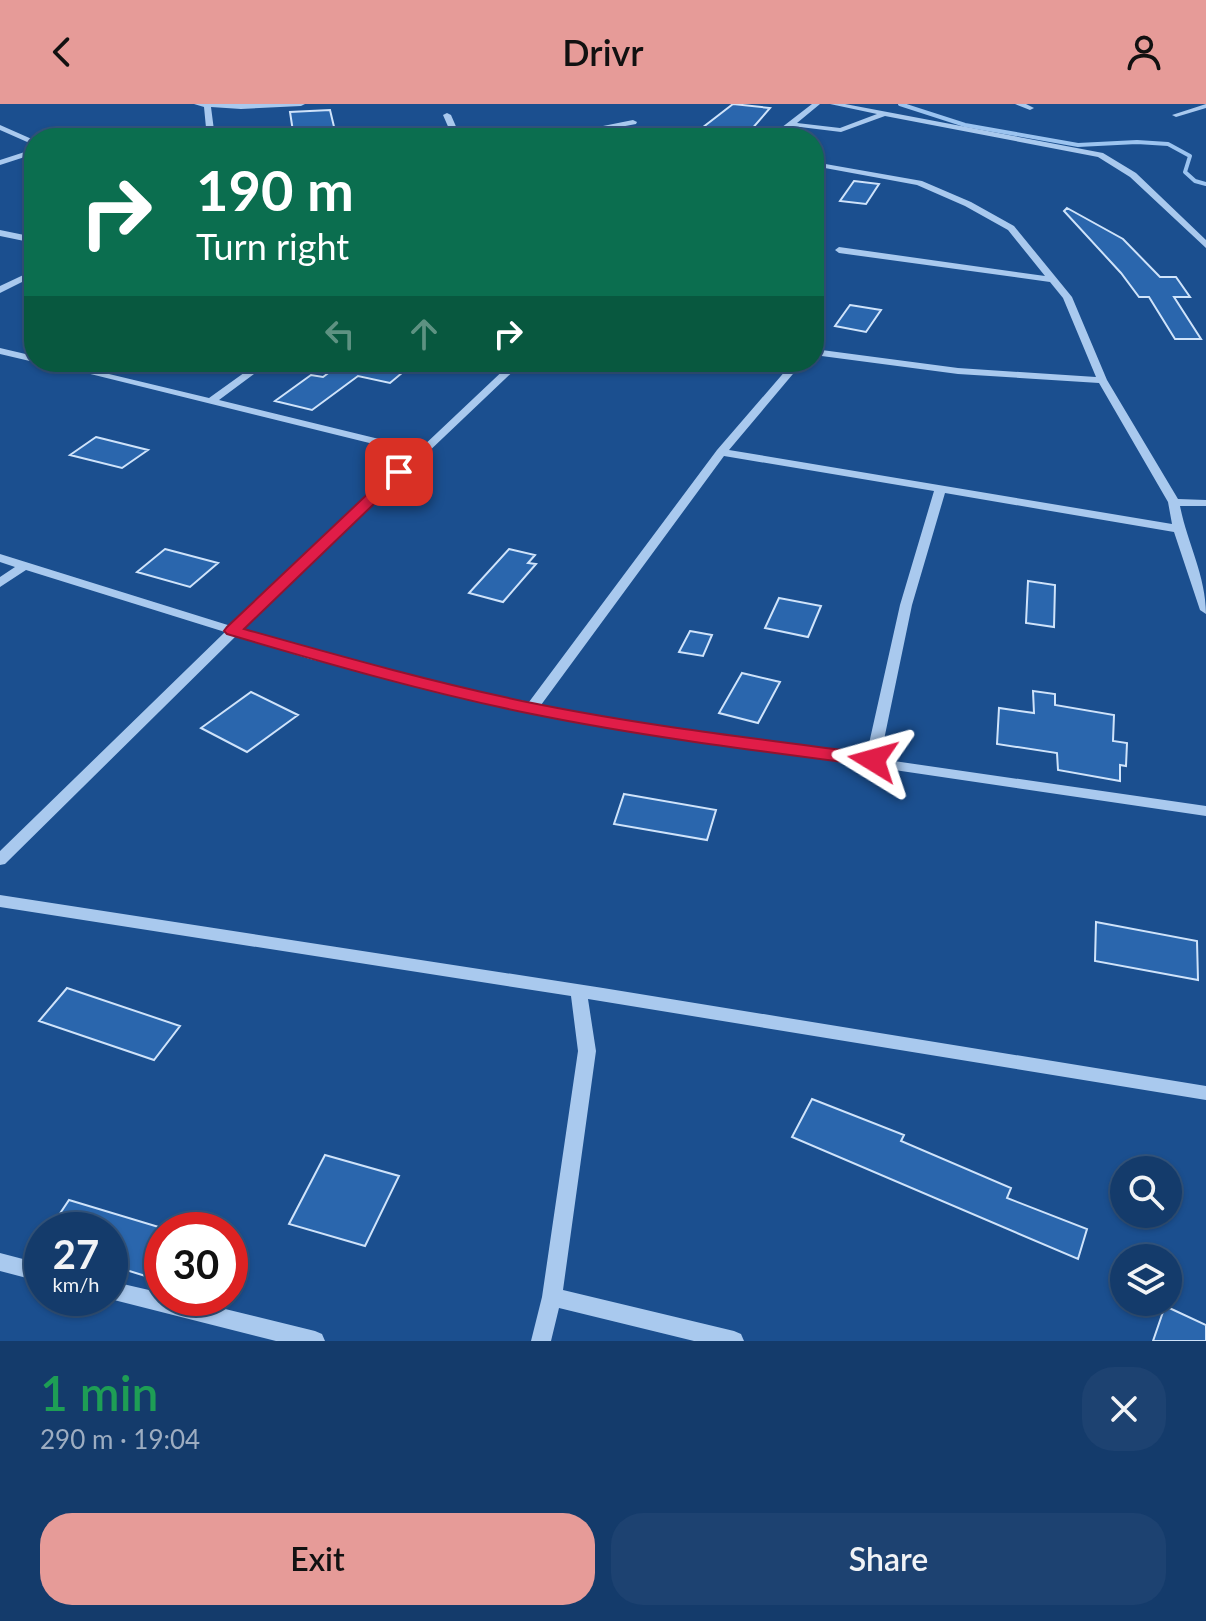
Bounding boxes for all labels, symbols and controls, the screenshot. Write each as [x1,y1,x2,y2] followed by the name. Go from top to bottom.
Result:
[40,30,84,74] icon: back
[562,30,644,74] text: Drivr
[1122,30,1166,74] icon: person
[196,156,354,223] text: 190 m
[64,160,168,264] icon: right
[196,224,349,268] text: Turn right
[318,312,362,356] icon: left
[402,312,446,356] icon: ahead
[486,312,530,356] icon: right
[365,438,433,506] pin
[377,450,421,494] icon: arrive
[831,718,915,802] position arrow
[1110,1156,1182,1316] map controls
[1110,1156,1182,1228] button: search
[144,1212,248,1316] speed limit sign: 30
[53,1230,99,1278] text: 27
[1110,1244,1182,1316] button: layers
[53,1272,99,1296] text: km/h
[40,1364,158,1421] text: 1 min
[1082,1367,1166,1451] button: close
[40,1423,200,1455] text: 290 m · 19:04
[40,1513,595,1605] button: Exit
[611,1513,1166,1605] button: Share

